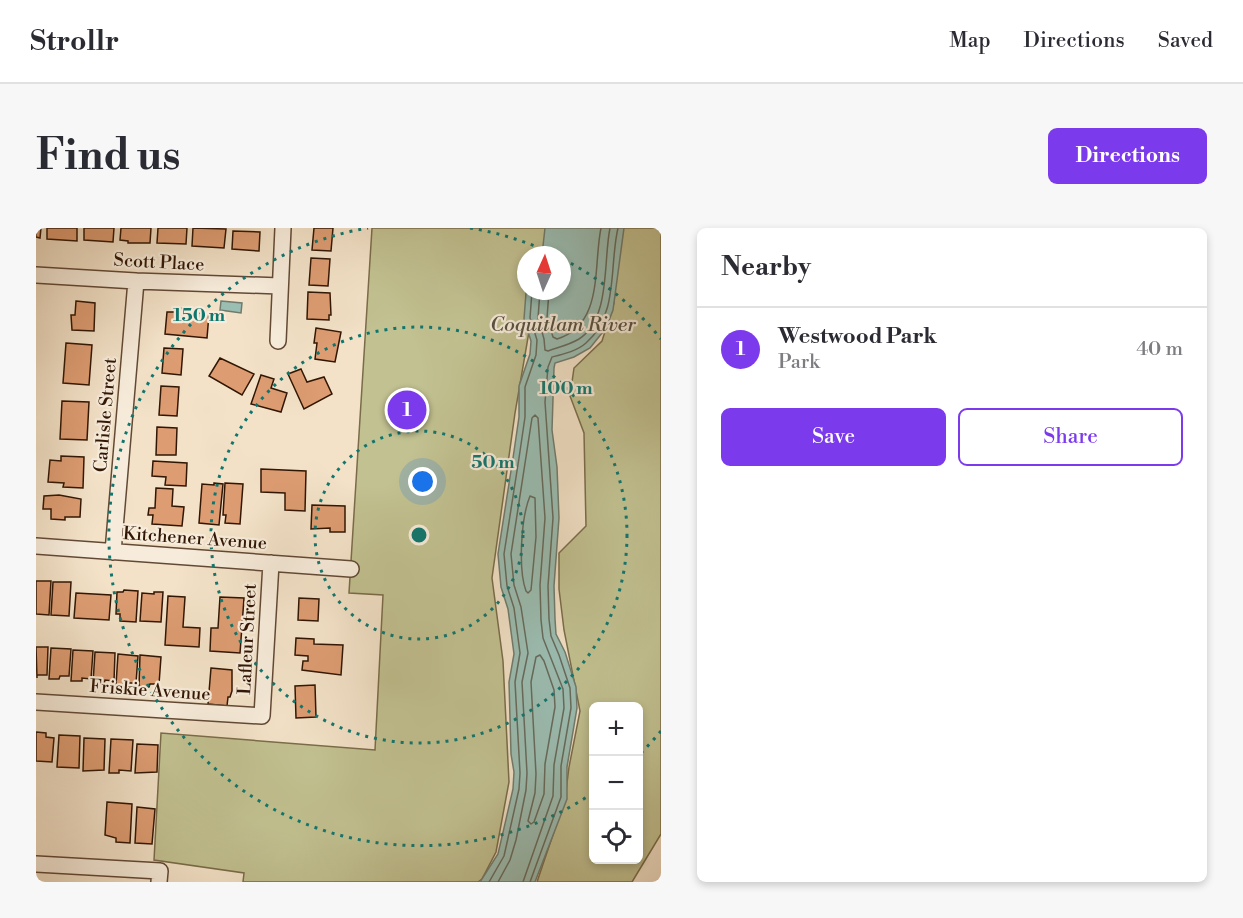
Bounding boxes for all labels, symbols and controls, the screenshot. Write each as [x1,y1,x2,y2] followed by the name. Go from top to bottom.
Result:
[30,24,119,59] text: Strollr
[949,28,991,54] text: Map
[1024,28,1125,54] text: Directions
[1158,28,1213,54] text: Saved
[1048,128,1207,184] button: Directions
[36,130,180,183] text: Find us
[517,246,571,300] north arrow
[113,249,205,276] street label: Scott Place
[721,251,811,283] text: Nearby
[173,304,226,327] text: 150 m
[490,313,636,338] water label: Coquitlam River
[778,323,937,350] text: Westwood Park
[736,337,745,362] text: 1
[1136,337,1183,362] text: 40 m
[778,350,820,375] text: Park
[89,356,122,473] street label: Carlisle Street
[539,377,593,400] text: 100 m
[388,388,427,432] pin: 1
[721,408,946,466] button: Save
[958,408,1183,466] button: Share
[471,451,515,474] text: 50 m
[408,467,437,496] your location
[122,522,268,555] street label: Kitchener Avenue
[409,525,429,545] centre of rings
[233,582,262,695] street label: Lafleur Street
[89,675,211,706] street label: Friskie Avenue
[589,702,643,864] map controls
[589,702,643,756] button: +
[589,756,643,810] button: −
[589,810,643,864] button: locate

